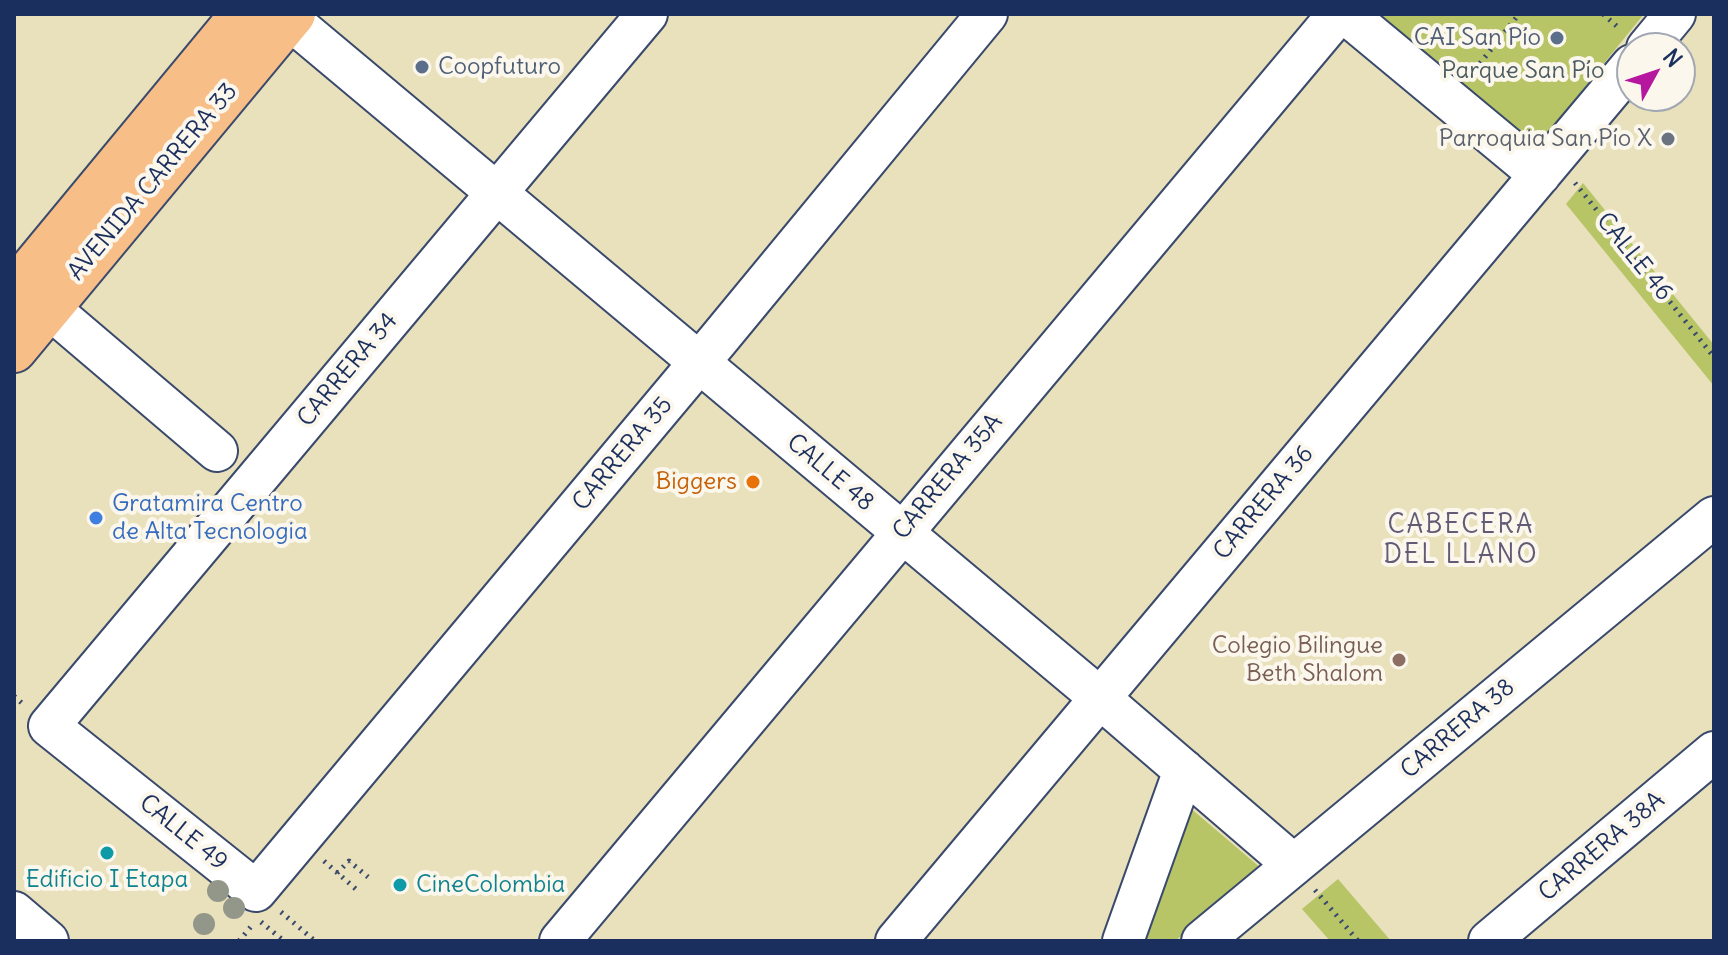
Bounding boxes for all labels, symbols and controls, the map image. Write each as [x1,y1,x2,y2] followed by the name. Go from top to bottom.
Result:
[1414,24,1541,52] place label: CAI San Pío
[1548,29,1566,47] marker: CAI San Pío
[1616,32,1696,112] north arrow
[1657,43,1688,73] text: N
[438,53,561,81] place label: Coopfuturo
[1442,57,1604,85] park label: Parque San Pío
[413,58,431,76] marker: Coopfuturo
[62,78,244,286] street label: AVENIDA CARRERA 33
[1439,125,1652,153] place label: Parroquia San Pío X
[1659,130,1677,148] marker: Parroquia San Pío X
[1590,207,1678,307] street label: CALLE 46
[292,307,404,433] street label: CARRERA 34
[567,391,679,517] street label: CARRERA 35
[887,408,1009,546] street label: CARRERA 35A
[781,428,879,518] street label: CALLE 48
[1208,440,1320,566] street label: CARRERA 36
[655,468,737,496] place label: Biggers
[744,473,762,491] marker: Biggers
[112,490,308,546] place label: Gratamira Centro de Alta Tecnologia
[87,509,105,527] marker: Gratamira Centro de Alta Tecnologia
[1383,510,1539,572] district label: CABECERA DEL LLANO
[1212,632,1383,688] place label: Colegio Bilingue Beth Shalom
[1390,651,1408,669] marker: Colegio Bilingue Beth Shalom
[1395,673,1521,785] street label: CARRERA 38
[1533,786,1671,908] street label: CARRERA 38A
[133,789,233,877] street label: CALLE 49
[98,844,116,862] marker: Edificio I Etapa
[26,866,188,894] place label: Edificio I Etapa
[416,871,565,899] place label: CineColombia
[391,876,409,894] marker: CineColombia

